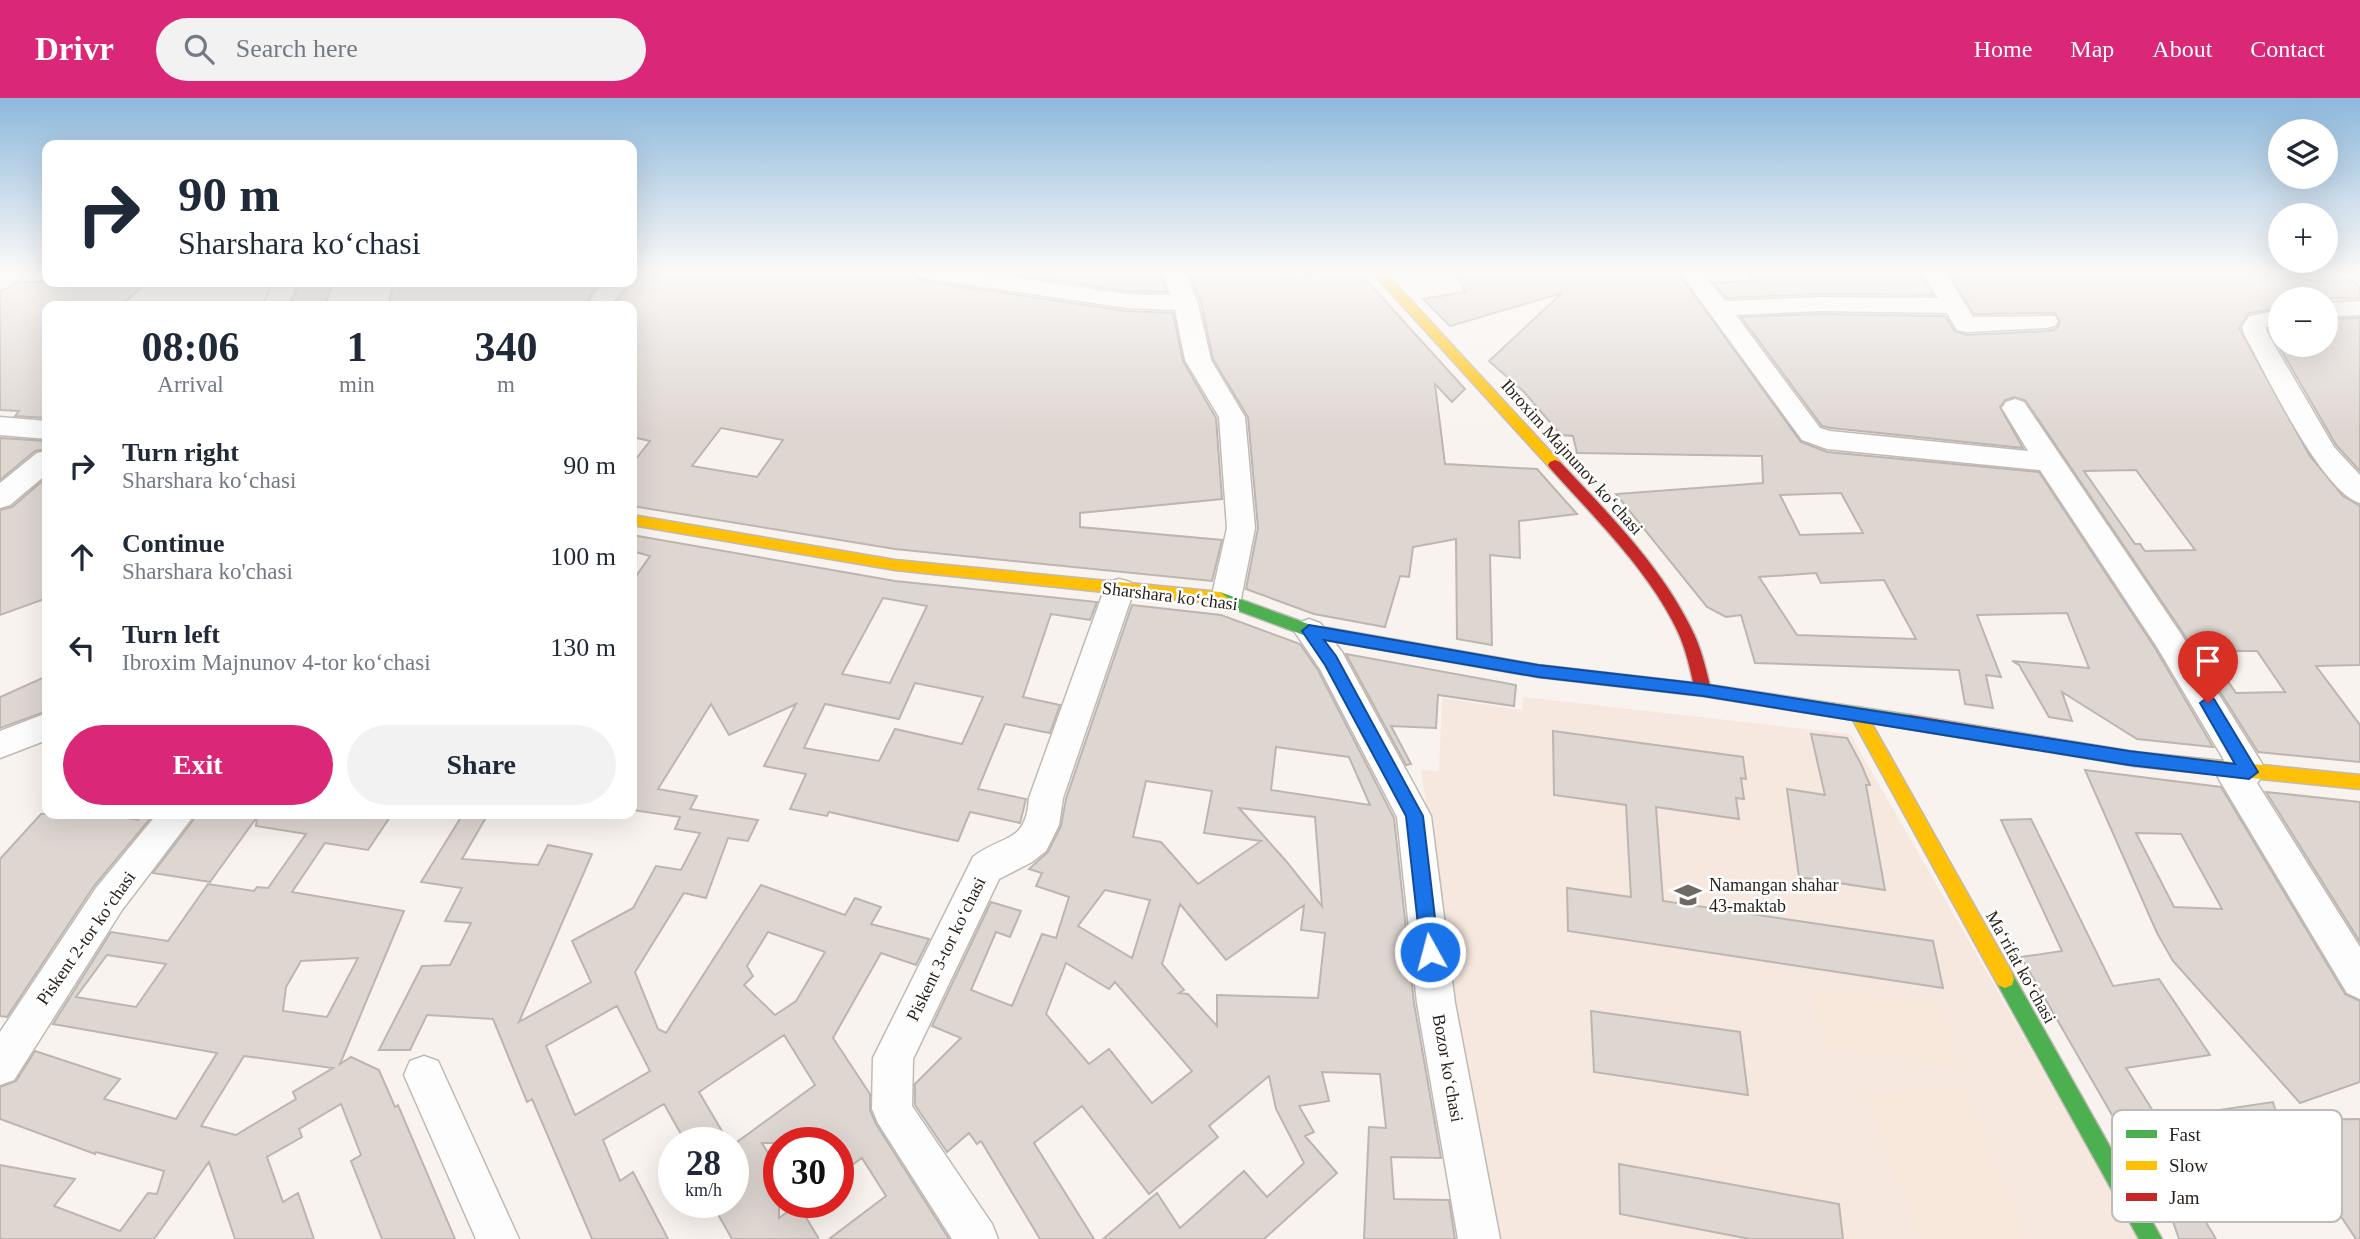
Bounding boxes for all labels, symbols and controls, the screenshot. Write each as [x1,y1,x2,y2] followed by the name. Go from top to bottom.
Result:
[156,18,646,81] search box
[180,30,218,68] icon: search
[35,31,114,67] text: Drivr
[236,34,358,63] text: Search here
[1974,36,2032,62] text: Home
[2070,36,2114,62] text: Map
[2152,36,2212,62] text: About
[2250,36,2325,62] text: Contact
[2268,119,2338,357] map controls
[2268,119,2338,189] button: layers
[178,167,280,222] text: 90 m
[63,168,154,259] icon: right
[2268,203,2338,273] button: +
[178,225,421,261] text: Sharshara koʻchasi
[2268,287,2338,357] button: −
[142,324,240,370] text: 08:06
[346,324,367,370] text: 1
[474,324,537,370] text: 340
[157,372,224,397] text: Arrival
[339,372,375,397] text: min
[497,372,515,397] text: m
[1497,375,1647,539] street label: Ibroxim Majnunov koʻchasi
[122,438,239,467] text: Turn right
[63,447,101,485] icon: right
[563,451,616,480] text: 90 m
[122,468,296,493] text: Sharshara koʻchasi
[122,529,225,558] text: Continue
[63,538,101,576] icon: ahead
[550,542,616,571] text: 100 m
[122,559,293,584] text: Sharshara ko'chasi
[1101,578,1239,614] street label: Sharshara koʻchasi
[122,620,220,649] text: Turn left
[63,629,101,667] icon: left
[2178,631,2238,703] pin
[550,633,616,662] text: 130 m
[2189,642,2227,680] icon: arrive
[122,650,431,675] text: Ibroxim Majnunov 4-tor koʻchasi
[63,725,333,805] button: Exit
[347,725,616,805] button: Share
[33,868,139,1008] street label: Piskent 2-tor koʻchasi
[902,874,990,1024] street label: Piskent 3-tor koʻchasi
[1709,875,1838,916] place label: Namangan shahar 43-maktab
[1673,880,1703,910] school or university icon: Namangan shahar 43-maktab
[1982,907,2060,1027] street label: Maʻrifat koʻchasi
[1393,915,1467,989] position arrow
[1429,1012,1467,1124] street label: Bozor koʻchasi
[2112,1110,2342,1222] legend
[2169,1124,2201,1145] text: Fast
[763,1127,854,1218] speed limit sign: 30
[686,1144,721,1183] text: 28
[2169,1155,2208,1176] text: Slow
[685,1180,722,1200] text: km/h
[2169,1187,2200,1208] text: Jam

